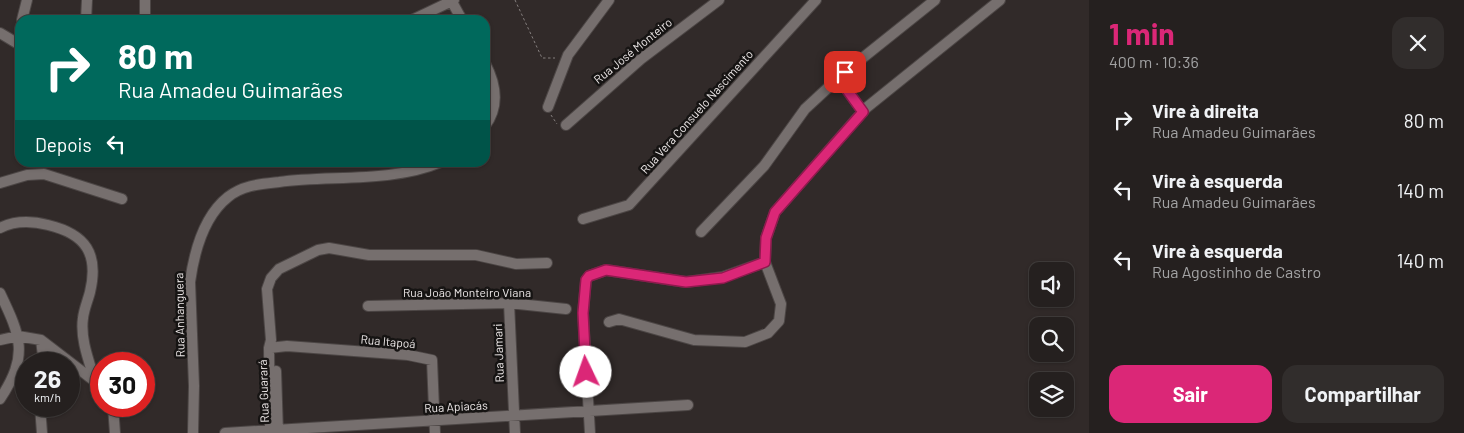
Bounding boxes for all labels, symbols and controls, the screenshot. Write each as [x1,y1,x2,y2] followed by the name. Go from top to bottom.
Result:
[590,14,674,86] street label: Rua José Monteiro
[1109,15,1175,51] text: 1 min
[1392,17,1444,69] button: close
[118,34,193,76] text: 80 m
[35,35,100,100] icon: right
[637,47,755,176] street label: Rua Vera Consuelo Nascimento
[824,51,866,93] pin
[1109,52,1199,71] text: 400 m · 10:36
[831,58,859,86] icon: arrive
[118,76,343,102] text: Rua Amadeu Guimarães
[1152,99,1259,122] text: Vire à direita
[1109,106,1137,134] icon: right
[1404,109,1444,132] text: 80 m
[1152,122,1316,141] text: Rua Amadeu Guimarães
[102,130,130,158] icon: left
[35,133,92,156] text: Depois
[1152,169,1283,192] text: Vire à esquerda
[1109,176,1137,204] icon: left
[1397,179,1444,202] text: 140 m
[1152,192,1316,211] text: Rua Amadeu Guimarães
[1152,239,1283,262] text: Vire à esquerda
[1109,246,1137,274] icon: left
[1397,249,1444,272] text: 140 m
[1029,262,1074,417] map controls
[1029,262,1074,307] button: sound
[1152,262,1321,281] text: Rua Agostinho de Castro
[171,272,187,358] street label: Rua Anhanguera
[403,285,531,299] street label: Rua João Monteiro Viana
[1029,317,1074,362] button: search
[490,323,506,383] street label: Rua Jamari
[360,332,416,350] street label: Rua Itapoá
[559,345,611,397] position arrow
[90,352,155,417] speed limit sign: 30
[255,359,271,423] street label: Rua Guarará
[34,363,61,393] text: 26
[1109,365,1272,423] button: Sair
[1282,365,1444,423] button: Compartilhar
[1029,372,1074,417] button: layers
[34,390,61,404] text: km/h
[424,397,488,415] street label: Rua Apiacás

